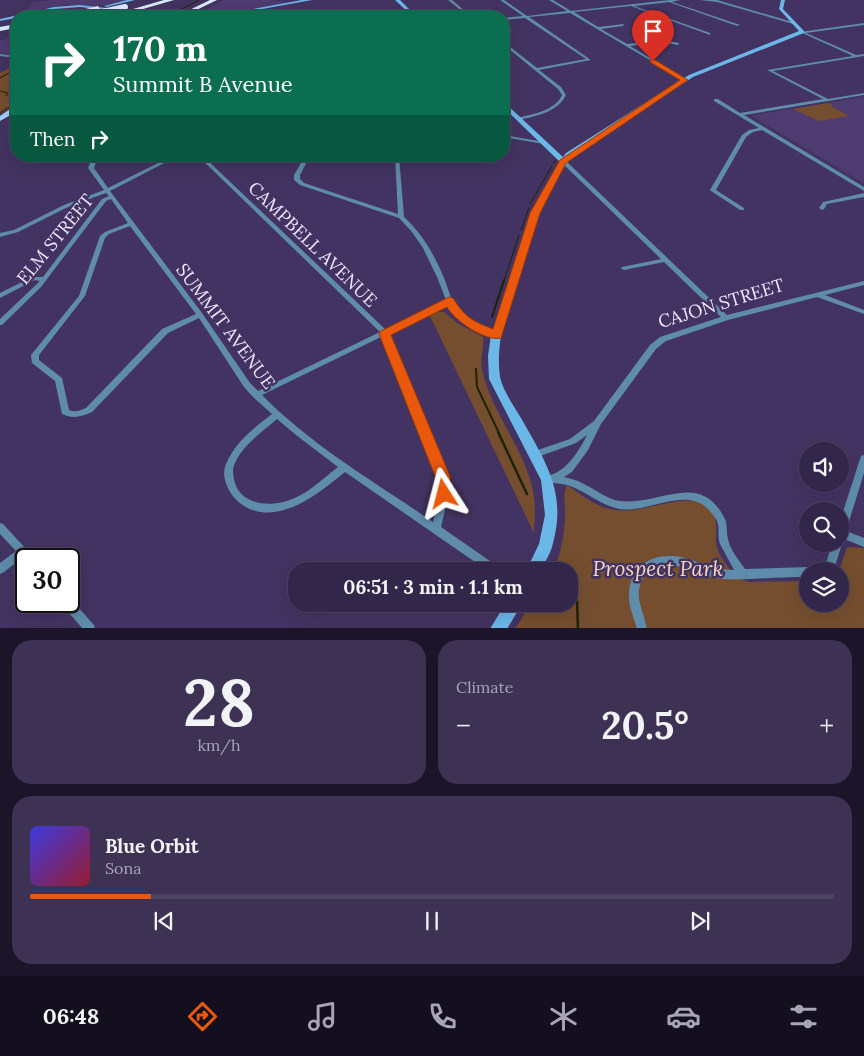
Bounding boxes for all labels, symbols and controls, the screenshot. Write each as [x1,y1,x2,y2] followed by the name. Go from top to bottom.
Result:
[632,10,674,61] pin
[639,17,667,45] icon: arrive
[113,26,207,71] text: 170 m
[30,30,95,95] icon: right
[113,70,293,98] text: Summit B Avenue
[85,125,113,153] icon: right
[30,127,75,151] text: Then
[244,176,382,312] street label: CAMPBELL AVENUE
[12,189,99,289] street label: ELM STREET
[171,259,281,393] street label: SUMMIT AVENUE
[655,273,787,333] street label: CAJON STREET
[799,442,849,612] map controls
[799,442,849,492] button: sound
[417,467,469,519] position arrow
[799,502,849,552] button: search
[15,548,80,613] speed limit sign: 30
[593,555,724,582] park label: Prospect Park
[799,562,849,612] button: layers
[343,575,523,599] text: 06:51 · 3 min · 1.1 km
[183,661,255,744] text: 28
[456,677,513,697] text: Climate
[601,701,689,749] text: 20.5°
[456,708,471,744] text: −
[819,708,834,744] text: +
[197,735,241,755] text: km/h
[105,834,199,858] text: Blue Orbit
[105,858,141,878] text: Sona
[150,907,178,935] icon: previous
[418,907,446,935] icon: pause
[686,907,714,935] icon: next
[185,999,220,1034] icon: directions
[305,999,340,1034] icon: music
[425,999,460,1034] icon: phone
[546,999,581,1034] icon: climate
[666,999,701,1034] icon: car
[786,999,821,1034] icon: filters
[43,1002,99,1030] text: 06:48

